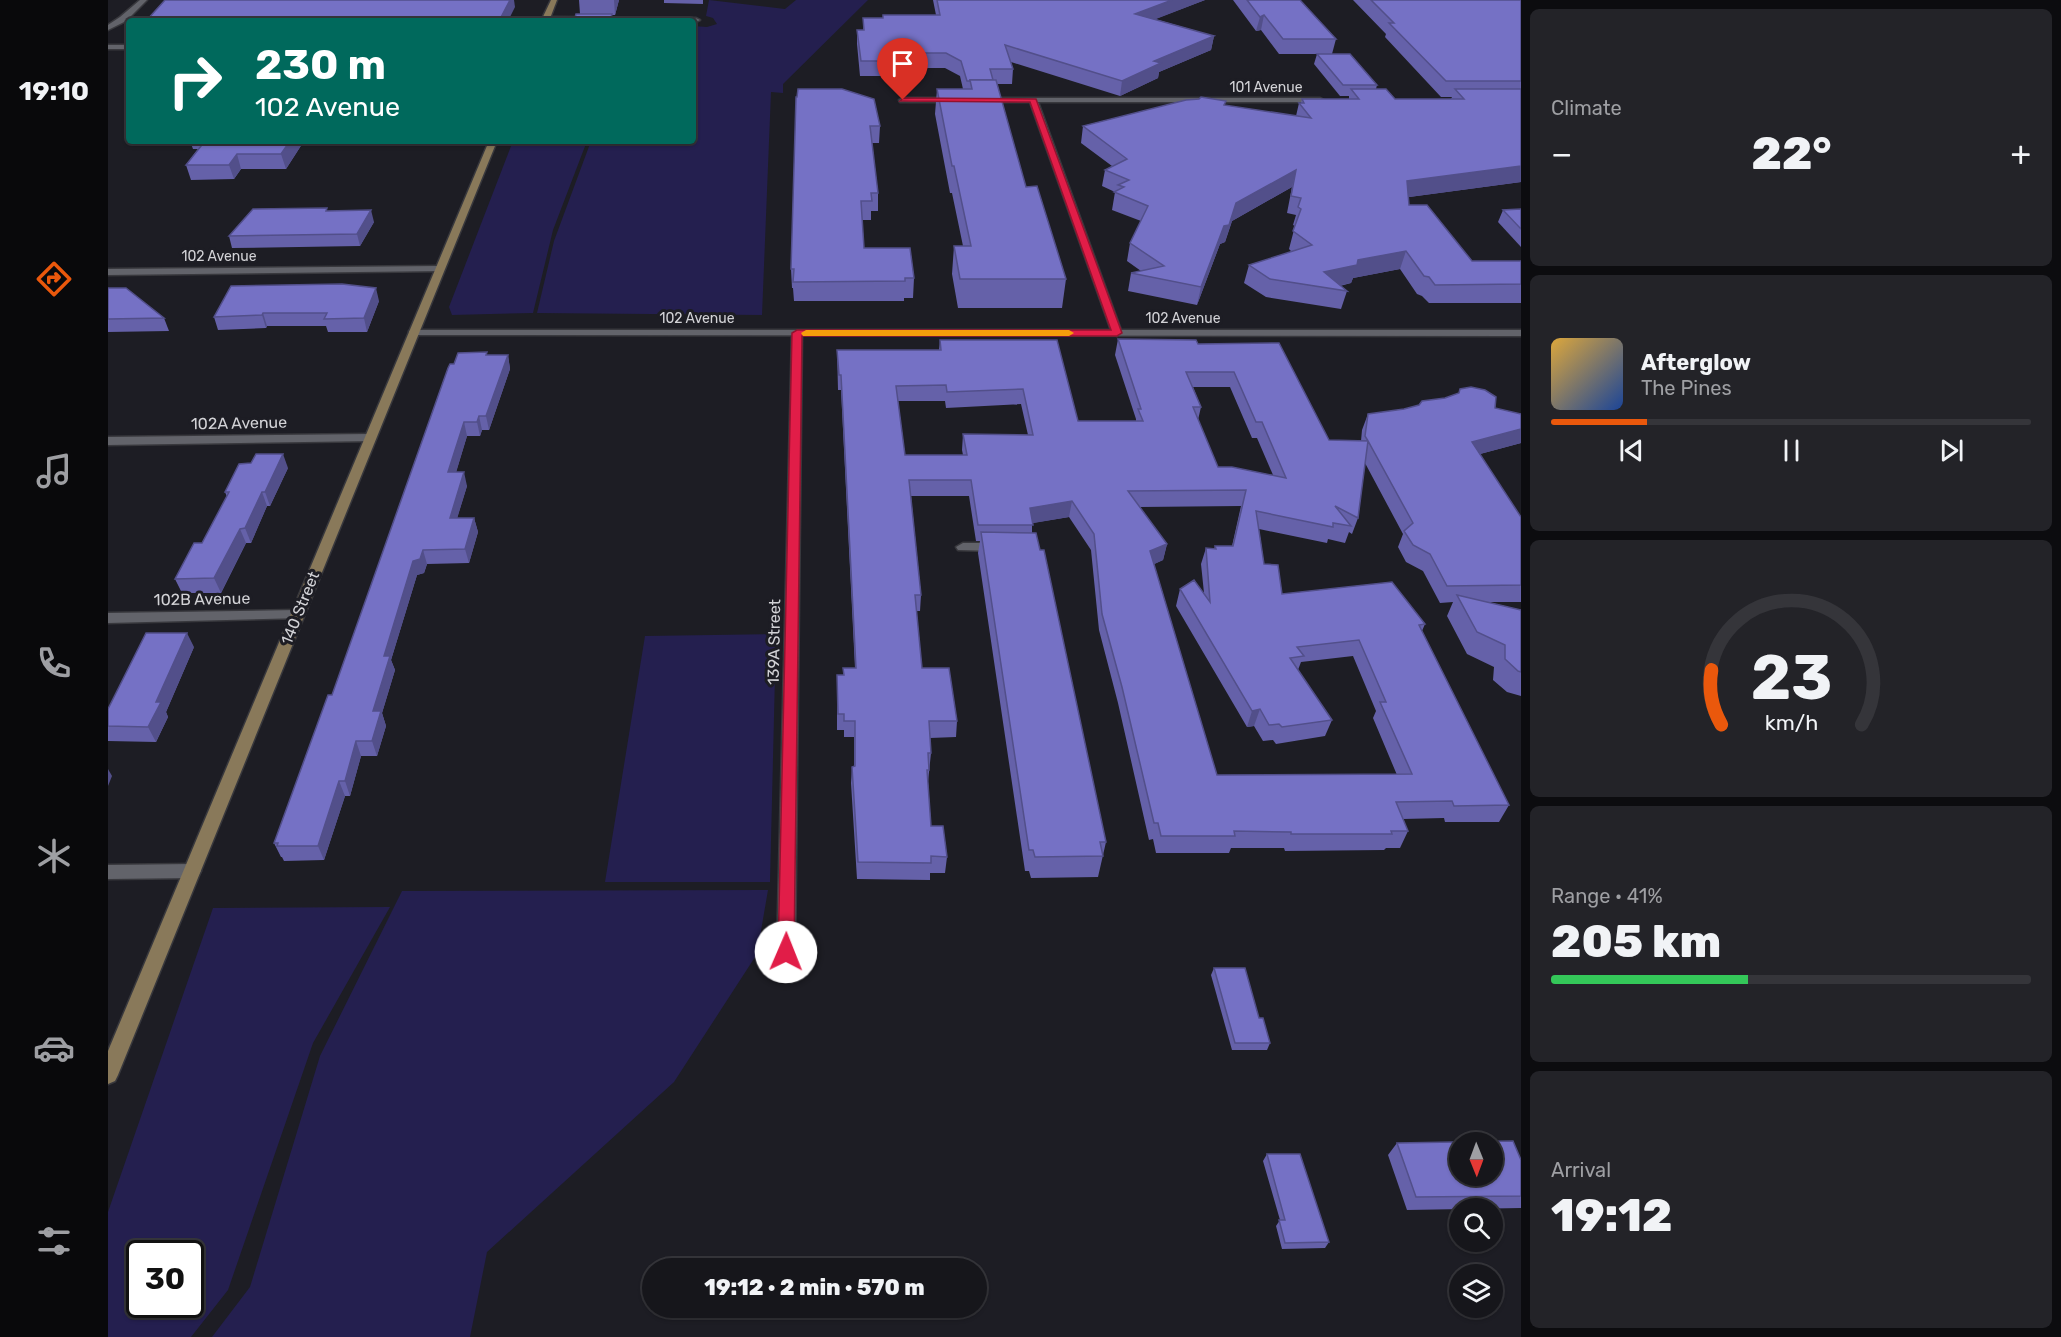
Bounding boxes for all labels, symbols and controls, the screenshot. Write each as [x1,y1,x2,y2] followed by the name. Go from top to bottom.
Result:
[877,38,928,100] pin
[255,40,386,90] text: 230 m
[156,42,234,120] icon: right
[886,47,919,80] icon: arrive
[19,75,89,107] text: 19:10
[1230,79,1303,96] street label: 101 Avenue
[255,91,400,123] text: 102 Avenue
[1551,96,1622,120] text: Climate
[1752,127,1831,180] text: 22°
[1551,134,1572,173] text: −
[2010,134,2031,173] text: +
[181,248,257,265] street label: 102 Avenue
[33,258,75,300] icon: directions
[659,310,735,327] street label: 102 Avenue
[1145,310,1221,327] street label: 102 Avenue
[1641,349,1751,376] text: Afterglow
[1641,376,1732,400] text: The Pines
[191,413,287,433] street label: 102A Avenue
[1615,434,1648,467] icon: previous
[1775,434,1808,467] icon: pause
[1935,434,1968,467] icon: next
[33,450,75,492] icon: music
[277,569,323,647] street label: 140 Street
[154,589,251,609] street label: 102B Avenue
[764,599,784,685] street label: 139A Street
[33,642,75,684] icon: phone
[1750,642,1832,716] text: 23
[1764,711,1818,736] text: km/h
[33,835,75,877] icon: climate
[1551,884,1663,908] text: Range · 41%
[1551,915,1721,968] text: 205 km
[754,920,818,984] position arrow
[33,1027,75,1069] icon: car
[1449,1132,1503,1186] north arrow
[1449,1132,1503,1318] map controls
[1551,1158,1611,1182] text: Arrival
[1551,1189,1673,1242] text: 19:12
[1449,1198,1503,1252] button: search
[33,1220,75,1262] icon: filters
[126,1240,204,1318] speed limit sign: 30
[1449,1264,1503,1318] button: layers
[704,1274,925,1301] text: 19:12 · 2 min · 570 m

